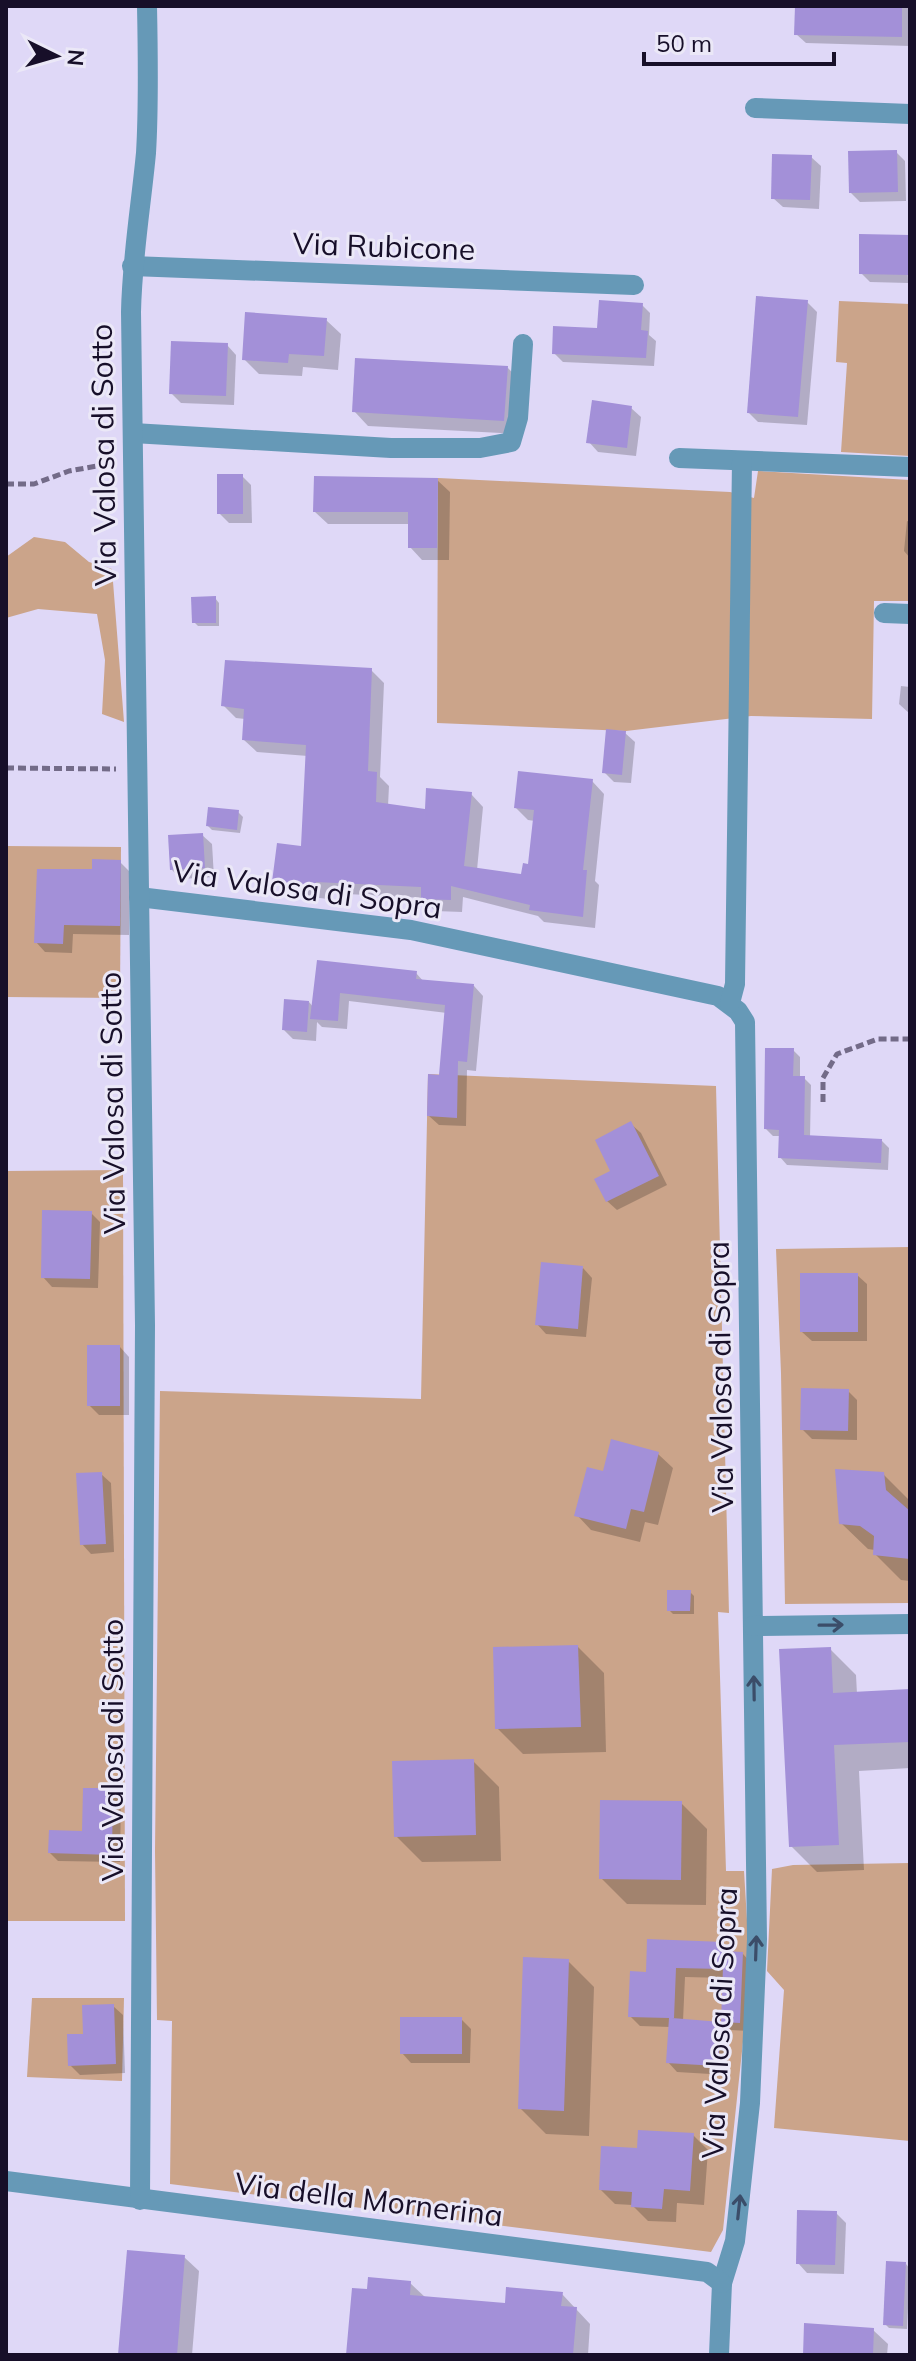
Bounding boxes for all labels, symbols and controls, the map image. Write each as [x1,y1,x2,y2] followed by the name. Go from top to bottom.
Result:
[16,16,96,96] north arrow
[644,16,834,66] scale bar
[656,28,712,58] text: 50 m
[61,48,91,67] text: N
[292,224,476,268] street label: Via Rubicone
[82,324,124,586] street label: Via Valosa di Sotto
[170,851,444,927] street label: Via Valosa di Sopra
[91,972,133,1234] street label: Via Valosa di Sotto
[699,1241,741,1513] street label: Via Valosa di Sopra
[817,1617,844,1633] one-way arrow
[93,1619,131,1881] street label: Via Valosa di Sotto
[746,1675,762,1702] one-way arrow
[693,1886,745,2160] street label: Via Valosa di Sopra
[749,1935,764,1962] one-way arrow
[233,2164,505,2234] street label: Via della Mornerina
[731,2194,746,2221] one-way arrow

